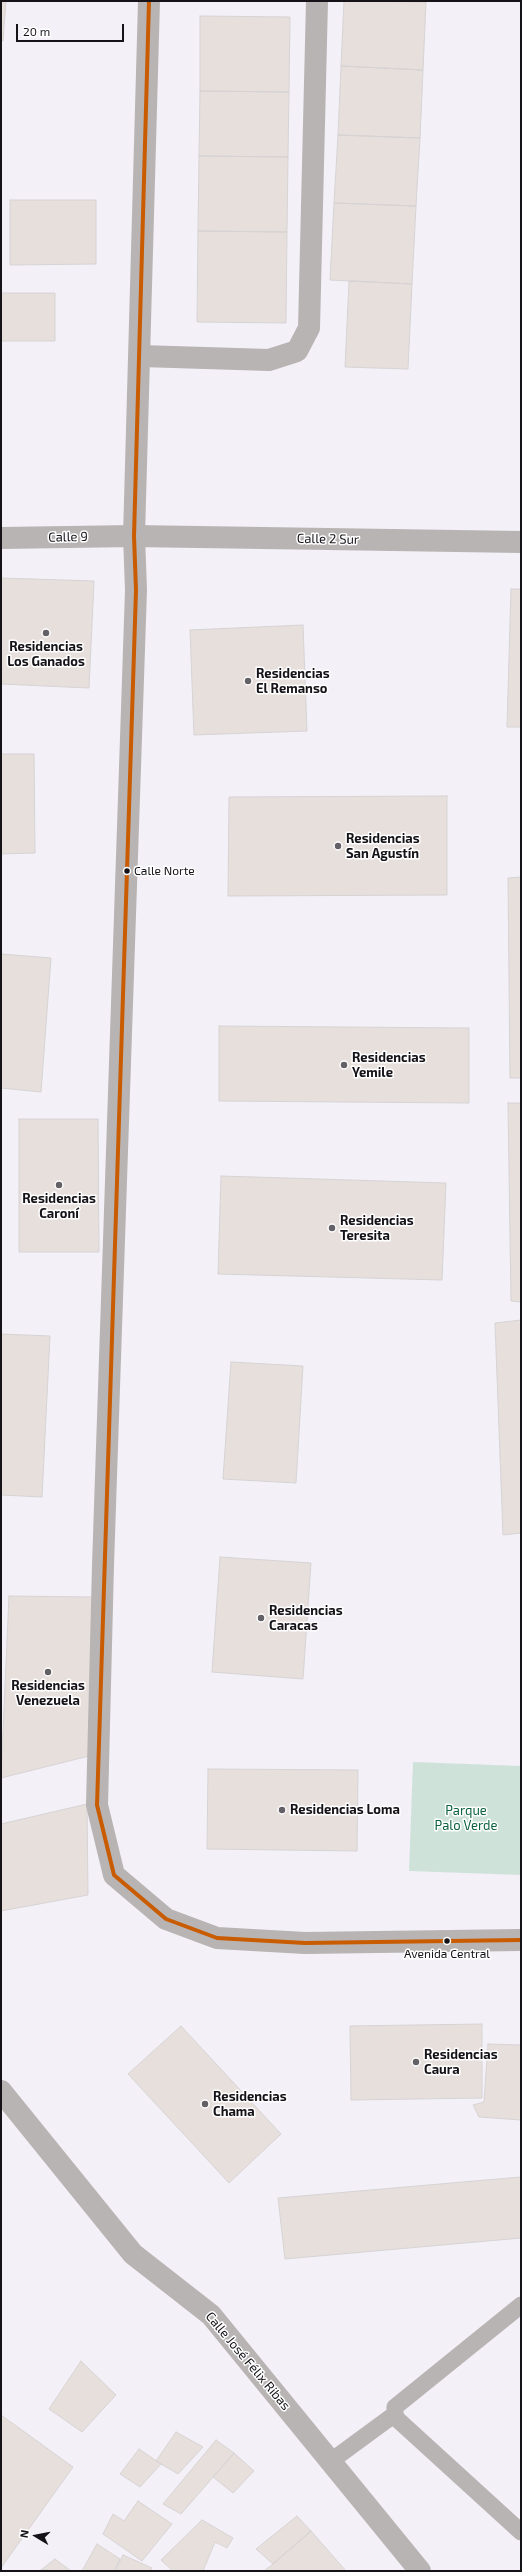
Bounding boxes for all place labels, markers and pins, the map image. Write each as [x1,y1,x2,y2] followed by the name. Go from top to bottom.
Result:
[41,628,51,638] marker: Residencias Los Ganados
[7,639,85,670] place label: Residencias Los Ganados
[256,666,330,697] place label: Residencias El Remanso
[243,676,253,686] marker: Residencias El Remanso
[346,831,420,862] place label: Residencias San Agustín
[333,841,343,851] marker: Residencias San Agustín
[134,864,195,878] place label: Calle Norte
[122,866,132,876] marker: Calle Norte
[352,1050,426,1081] place label: Residencias Yemile
[339,1060,349,1070] marker: Residencias Yemile
[54,1180,64,1190] marker: Residencias Caroní
[22,1191,96,1222] place label: Residencias Caroní
[340,1213,414,1244] place label: Residencias Teresita
[327,1223,337,1233] marker: Residencias Teresita
[269,1603,343,1634] place label: Residencias Caracas
[256,1613,266,1623] marker: Residencias Caracas
[43,1667,53,1677] marker: Residencias Venezuela
[11,1678,85,1709] place label: Residencias Venezuela
[290,1802,400,1818] place label: Residencias Loma
[277,1805,287,1815] marker: Residencias Loma
[442,1936,452,1946] marker: Avenida Central
[404,1947,490,1961] place label: Avenida Central
[424,2047,498,2078] place label: Residencias Caura
[411,2057,421,2067] marker: Residencias Caura
[213,2089,287,2120] place label: Residencias Chama
[200,2099,210,2109] marker: Residencias Chama

